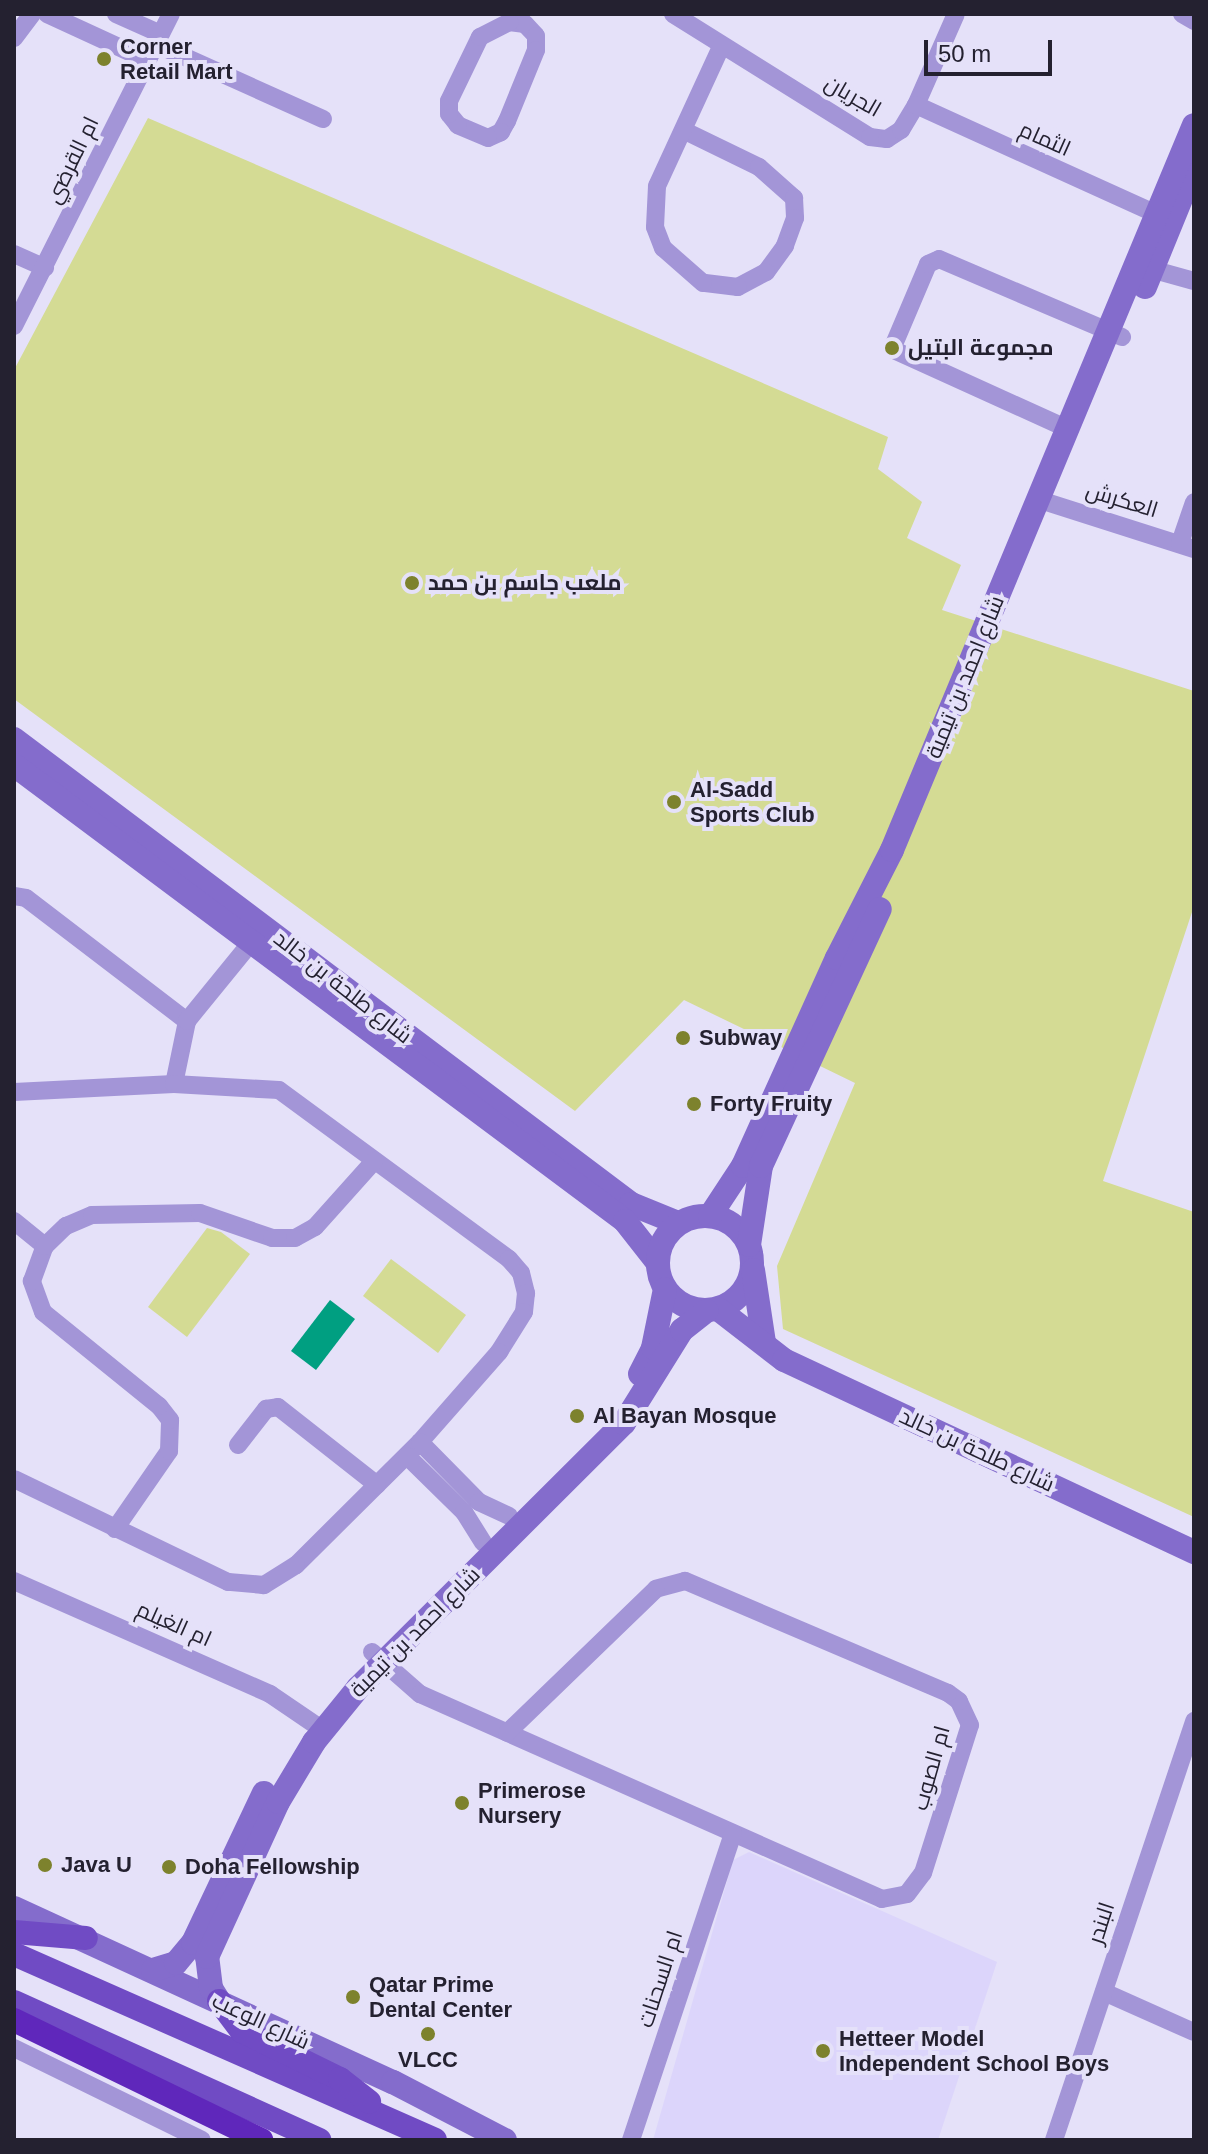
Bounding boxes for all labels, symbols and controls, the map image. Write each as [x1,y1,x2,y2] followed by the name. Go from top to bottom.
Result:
[928,24,1056,74] scale bar
[120,33,232,84] place label: Corner Retail Mart
[938,40,991,67] text: 50 m
[95,50,113,68] marker: Corner Retail Mart
[820,69,886,123] street label: الجريان
[40,112,104,208] street label: ام القرضي
[1015,116,1075,162] street label: الثمام
[908,335,1054,361] place label: مجموعة البتيل
[883,339,901,357] marker: مجموعة البتيل
[1083,477,1161,523] street label: العكرش
[428,570,621,596] place label: ملعب جاسم بن حمد
[403,574,421,592] marker: ملعب جاسم بن حمد
[920,592,1010,762] street label: شارع احمد بن تيمية
[690,776,815,828] place label: Al-Sadd Sports Club
[665,793,683,811] marker: Al-Sadd Sports Club
[269,925,417,1049] street label: شارع طلحة بن خالد
[699,1025,782,1051] place label: Subway
[674,1029,692,1047] marker: Subway
[710,1091,832,1117] place label: Forty Fruity
[685,1095,703,1113] marker: Forty Fruity
[593,1403,776,1429] place label: Al Bayan Mosque
[895,1403,1059,1497] street label: شارع طلحة بن خالد
[568,1407,586,1425] marker: Al Bayan Mosque
[344,1561,486,1703] street label: شارع احمد بن تيمية
[132,1596,216,1652] street label: ام الغيلم
[906,1723,956,1813] street label: ام الصوب
[478,1777,586,1828] place label: Primerose Nursery
[453,1794,471,1812] marker: Primerose Nursery
[61,1852,132,1878] place label: Java U
[185,1854,360,1880] place label: Doha Fellowship
[36,1856,54,1874] marker: Java U
[160,1858,178,1876] marker: Doha Fellowship
[1082,1899,1120,1947] street label: البندر
[632,1927,688,2031] street label: ام السحنات
[369,1971,512,2022] place label: Qatar Prime Dental Center
[208,1987,314,2055] street label: شارع الوعب
[344,1988,362,2006] marker: Qatar Prime Dental Center
[419,2025,437,2043] marker: VLCC
[839,2025,1109,2076] place label: Hetteer Model Independent School Boys
[814,2042,832,2060] marker: Hetteer Model Independent School Boys
[398,2047,458,2073] place label: VLCC

